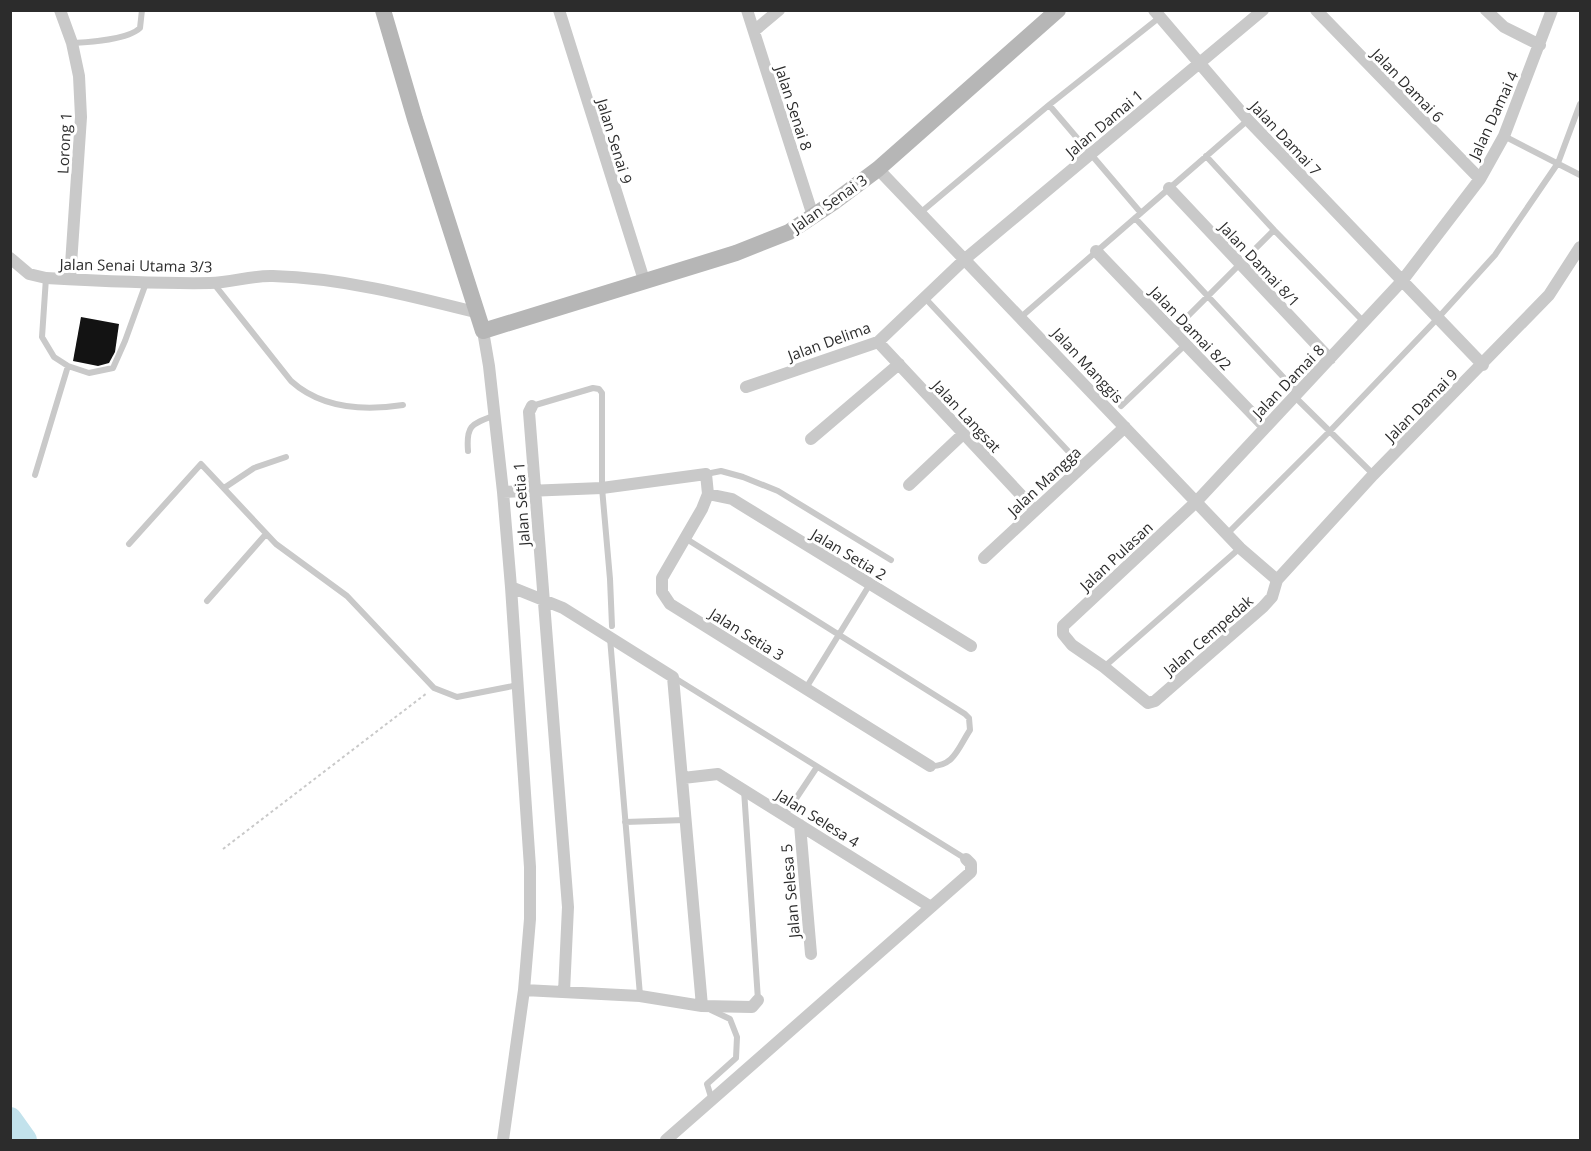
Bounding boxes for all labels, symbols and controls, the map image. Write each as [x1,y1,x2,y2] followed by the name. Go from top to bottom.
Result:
[1366,42,1448,126] street label: Jalan Damai 6
[770,61,817,153] street label: Jalan Senai 8
[1463,67,1522,164] street label: Jalan Damai 4
[1060,85,1147,163] street label: Jalan Damai 1
[592,94,637,186] street label: Jalan Senai 9
[1245,95,1326,180] street label: Jalan Damai 7
[52,112,76,174] street label: Lorong 1
[786,170,871,238] street label: Jalan Senai 3
[1214,216,1305,311] street label: Jalan Damai 8/1
[57,254,213,276] street label: Jalan Senai Utama 3/3
[1144,280,1236,374] street label: Jalan Damai 8/2
[783,317,873,366] street label: Jalan Delima
[1047,322,1128,407] street label: Jalan Manggis
[1246,340,1328,424] street label: Jalan Damai 8
[1379,364,1462,447] street label: Jalan Damai 9
[927,374,1006,456] street label: Jalan Langsat
[1002,442,1085,521] street label: Jalan Mangga
[508,461,534,549] street label: Jalan Setia 1
[1074,517,1157,596] street label: Jalan Pulasan
[806,523,890,584] street label: Jalan Setia 2
[1158,591,1257,681] street label: Jalan Cempedak
[704,602,788,665] street label: Jalan Setia 3
[771,783,864,852] street label: Jalan Selesa 4
[776,843,804,941] street label: Jalan Selesa 5

